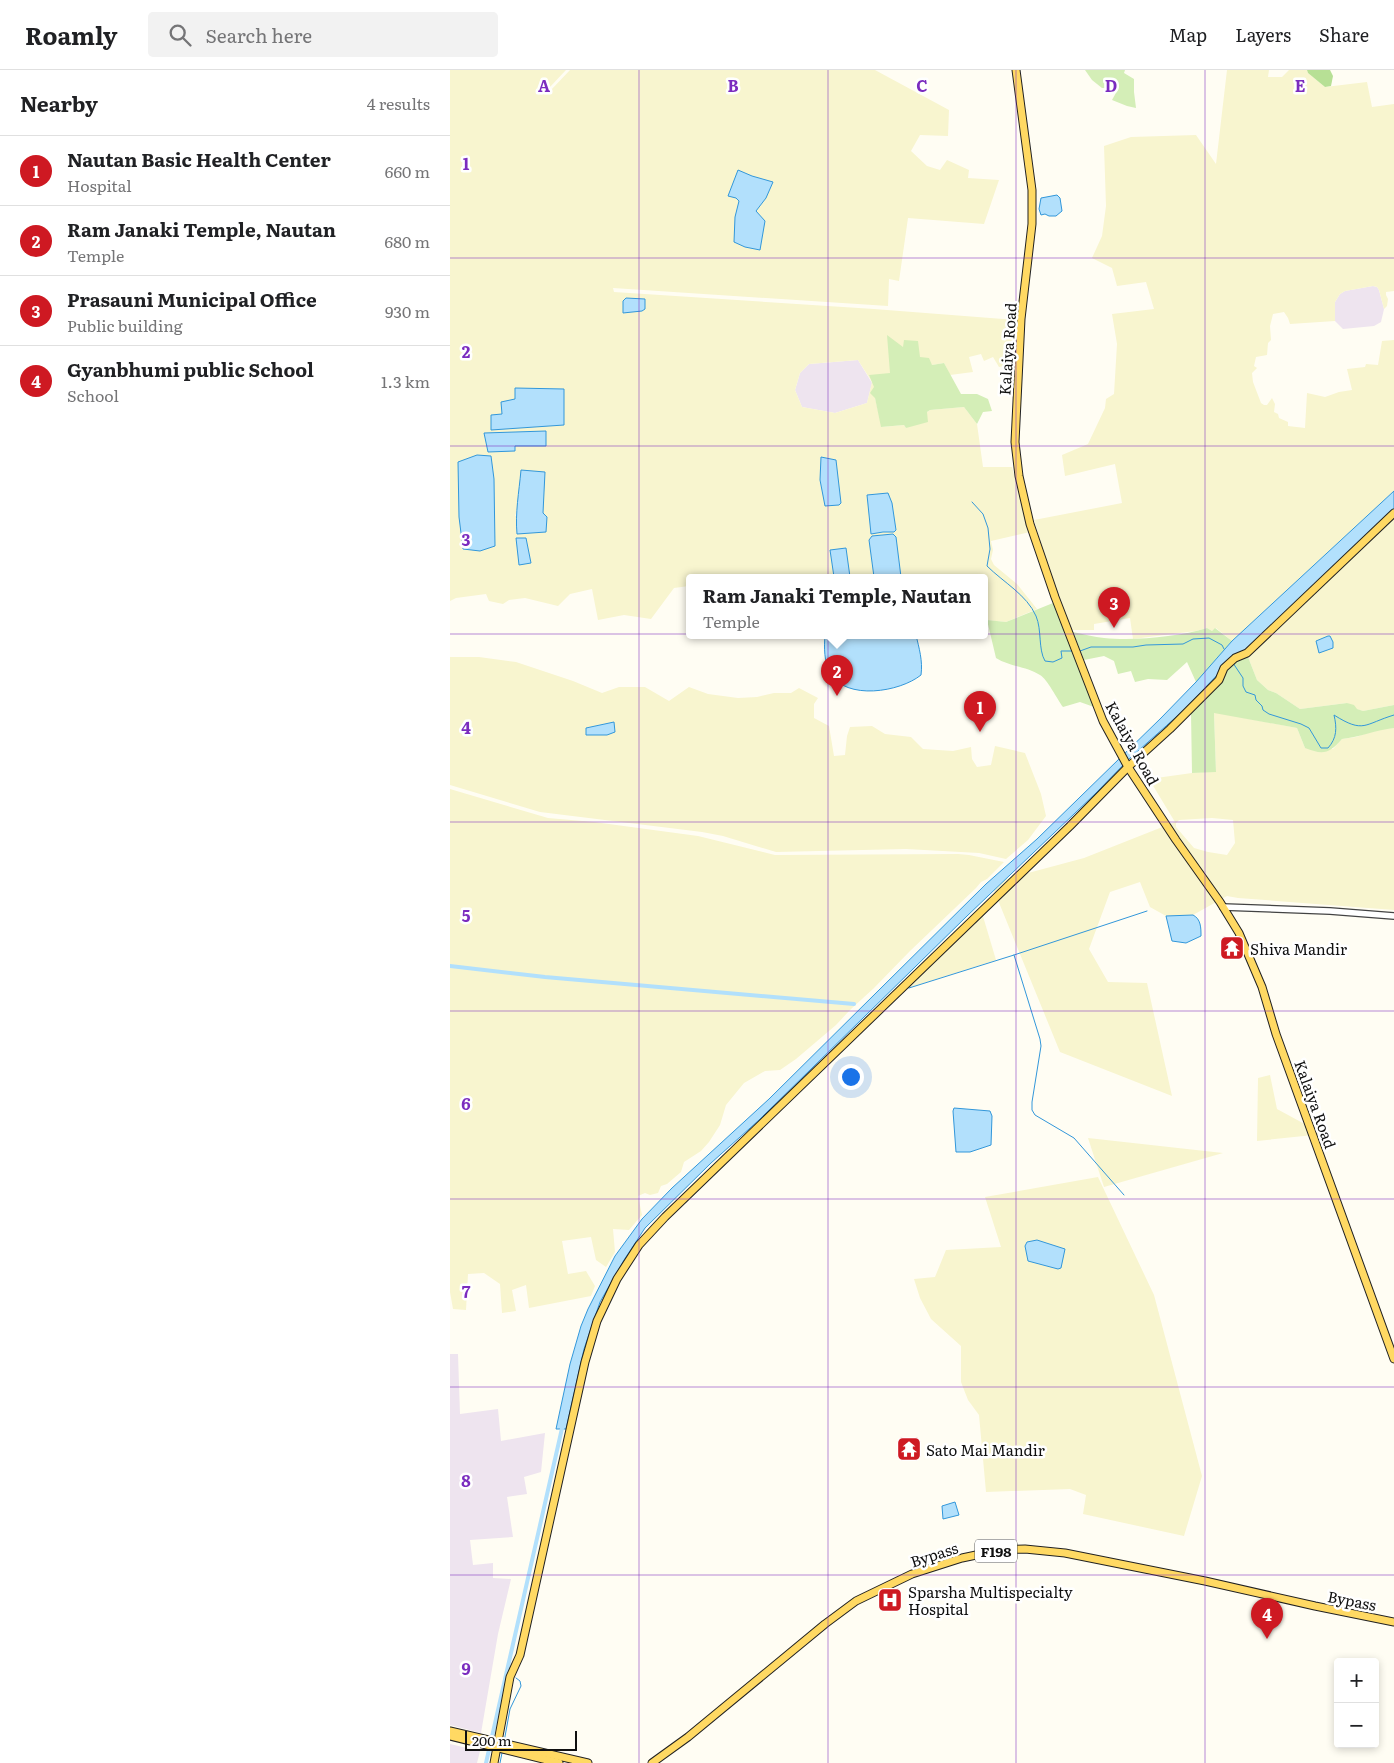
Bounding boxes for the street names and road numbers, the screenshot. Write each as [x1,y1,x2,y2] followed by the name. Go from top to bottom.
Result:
[992,302,1022,396] street label: Kalaiya Road
[1100,697,1166,789] street label: Kalaiya Road
[1289,1057,1343,1151] street label: Kalaiya Road
[907,1535,961,1573] street label: Bypass
[975,1540,1017,1562] road number: F198
[1326,1584,1378,1616] street label: Bypass

